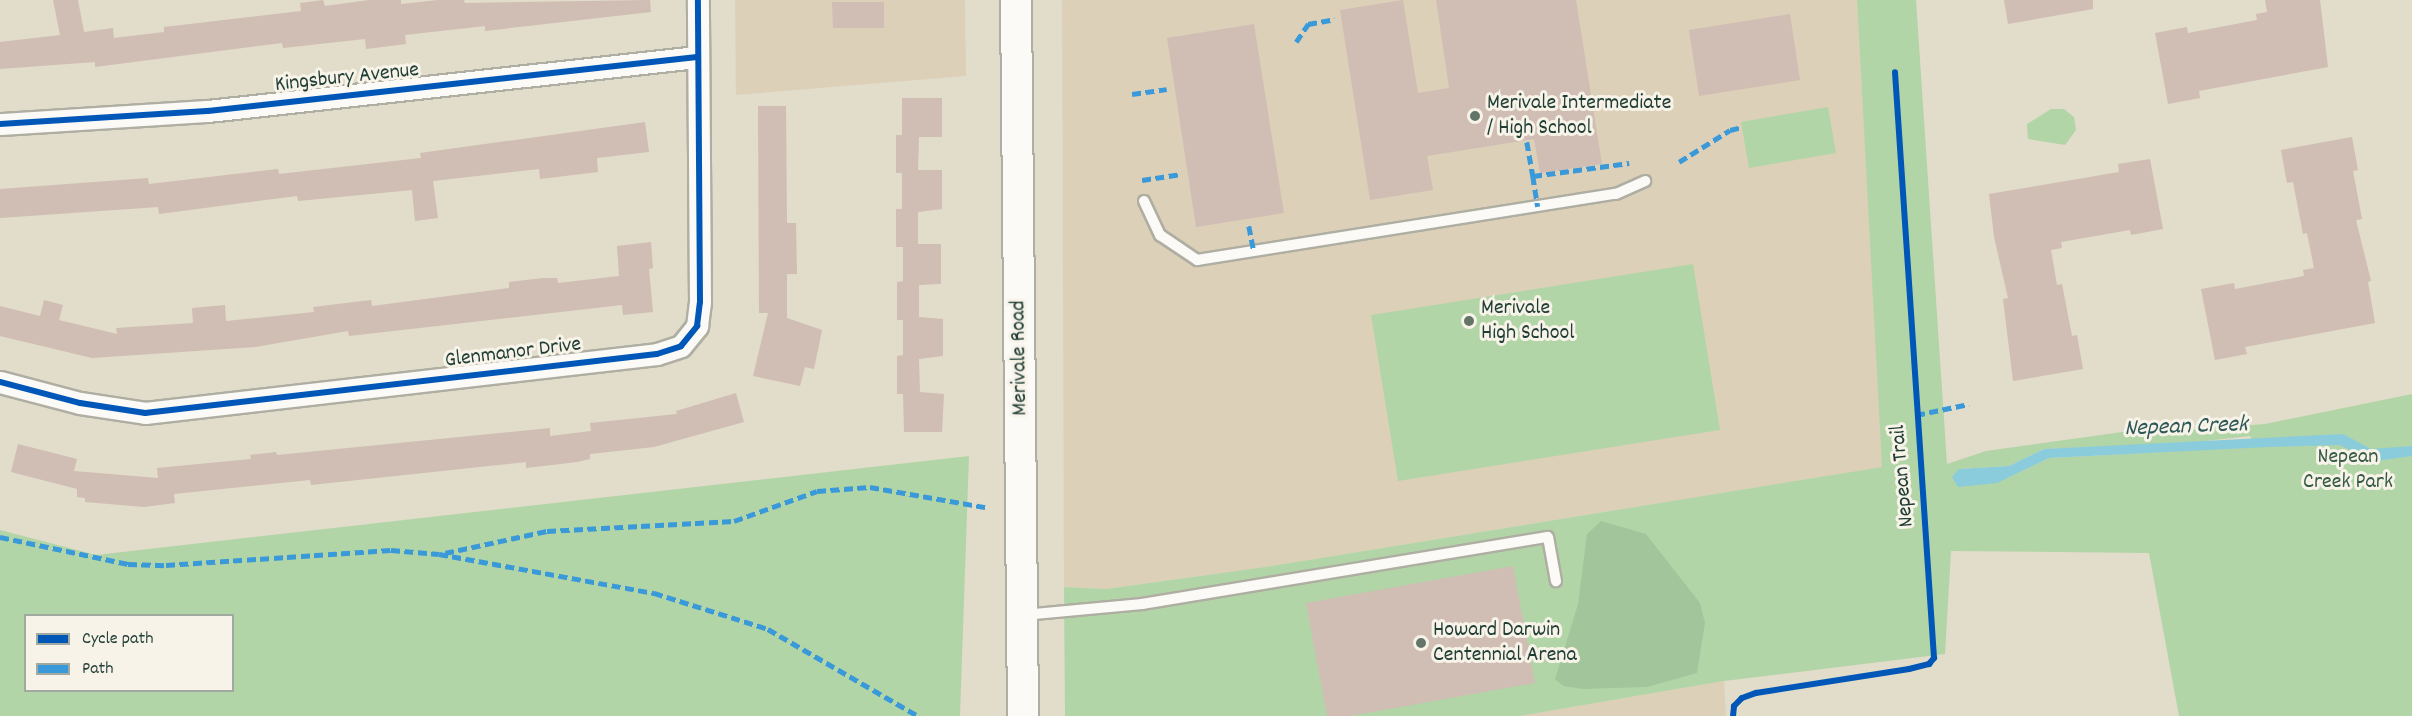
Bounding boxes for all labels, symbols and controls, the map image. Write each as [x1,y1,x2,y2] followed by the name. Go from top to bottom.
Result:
[274,57,420,99] street label: Kingsbury Avenue
[1487,90,1671,142] place label: Merivale Intermediate / High School
[1468,109,1482,123] marker: Merivale Intermediate / High School
[1481,295,1574,346] place label: Merivale High School
[1006,300,1034,416] street label: Merivale Road
[1462,314,1476,328] marker: Merivale High School
[443,332,583,374] street label: Glenmanor Drive
[2124,411,2248,445] water label: Nepean Creek
[1885,424,1921,528] street label: Nepean Trail
[2303,444,2393,496] park label: Nepean Creek Park
[24,614,234,692] legend
[1433,617,1577,668] place label: Howard Darwin Centennial Arena
[82,627,153,652] text: Cycle path
[1414,636,1428,650] marker: Howard Darwin Centennial Arena
[82,657,114,682] text: Path

